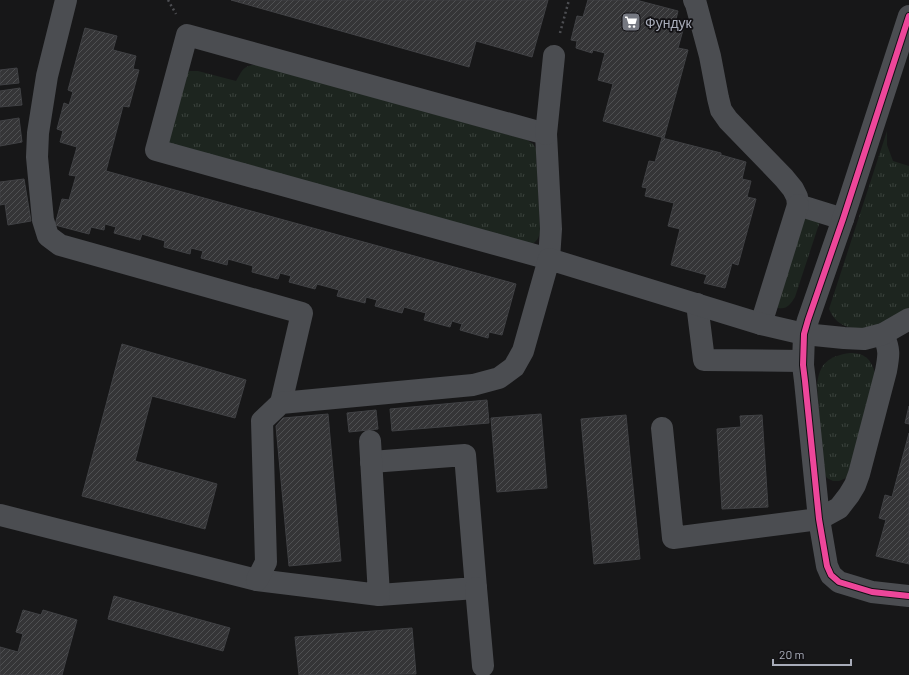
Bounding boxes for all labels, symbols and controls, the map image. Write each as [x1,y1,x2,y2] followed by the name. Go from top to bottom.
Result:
[620,11,642,33] supermarket icon: Фундук
[645,14,693,31] place label: Фундук
[773,641,851,667] scale bar
[779,647,805,661] text: 20 m

